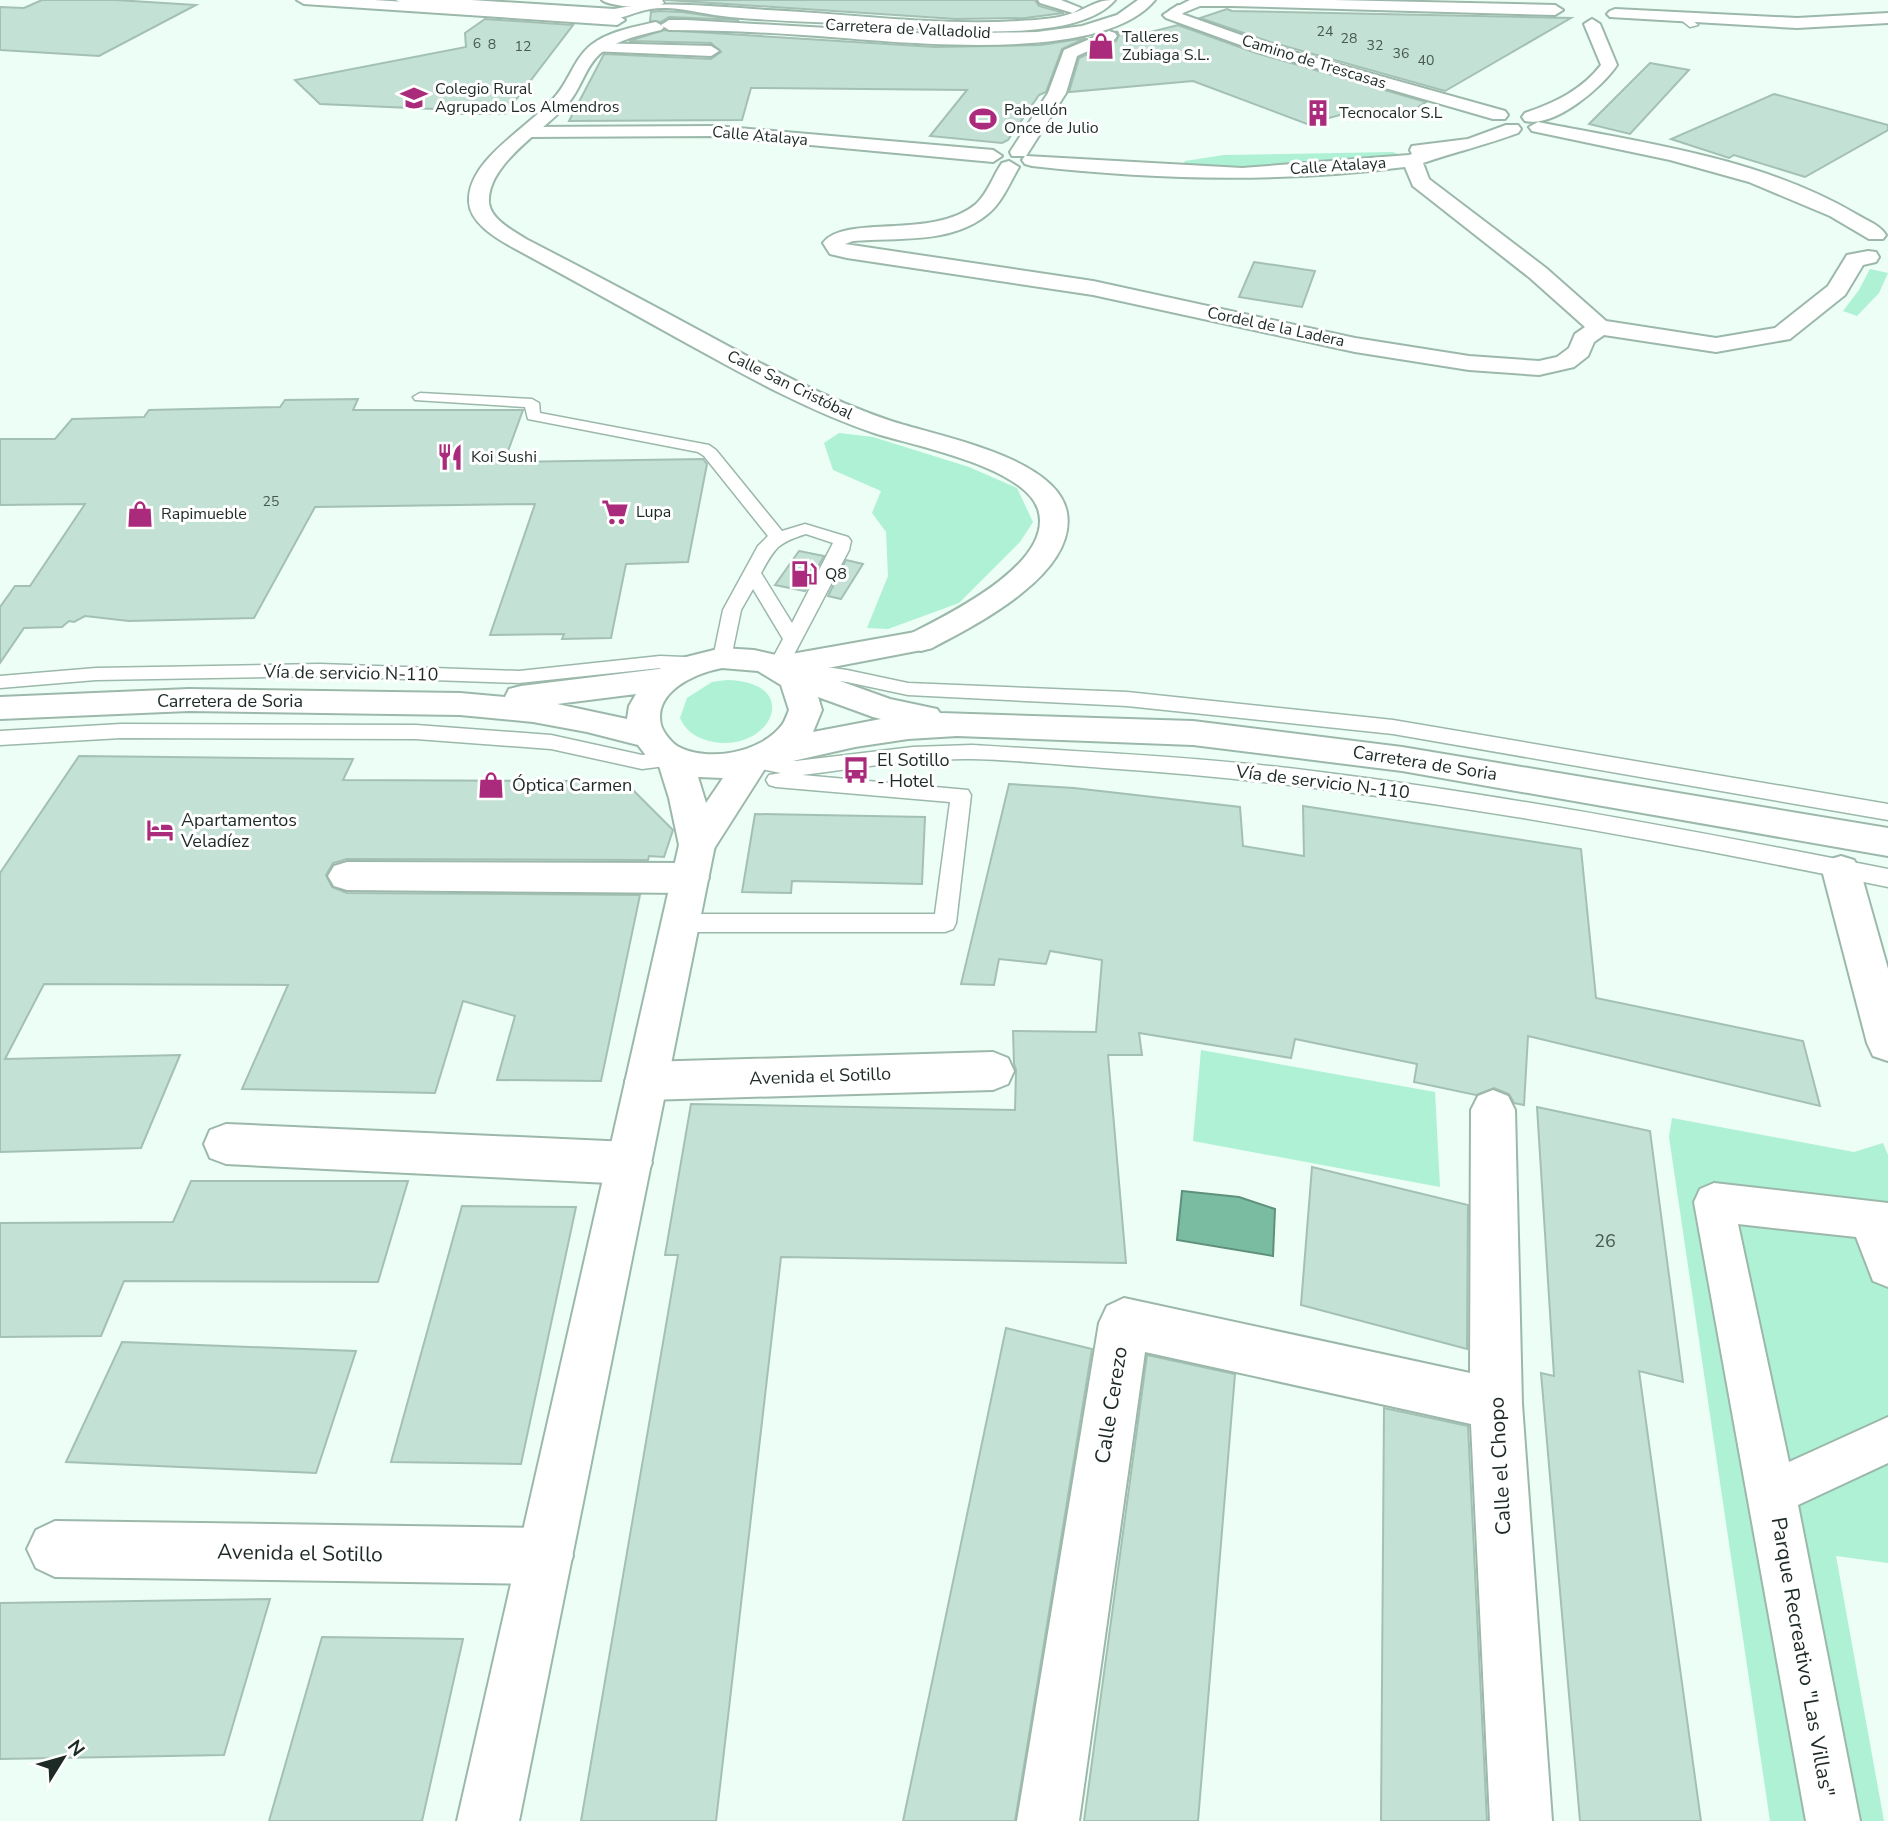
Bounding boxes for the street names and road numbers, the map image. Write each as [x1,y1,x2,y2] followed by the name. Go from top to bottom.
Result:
[825,14,991,44] street label: Carretera de Valladolid
[1239,29,1389,95] street label: Camino de Trescasas
[711,121,809,151] street label: Calle Atalaya
[1289,152,1387,180] street label: Calle Atalaya
[1205,302,1347,352] street label: Cordel de la Ladera
[723,345,857,425] street label: Calle San Cristóbal
[262,659,439,687] street label: Vía de servicio N-110
[157,689,303,713] street label: Carretera de Soria
[1351,740,1499,786] street label: Carretera de Soria
[1234,759,1411,805] street label: Vía de servicio N-110
[749,1062,891,1090] street label: Avenida el Sotillo
[1088,1344,1134,1466] street label: Calle Cerezo
[1482,1396,1518,1536] street label: Calle el Chopo
[1765,1515,1841,1799] street label: Parque Recreativo "Las Villas"
[217,1538,383,1568] street label: Avenida el Sotillo

